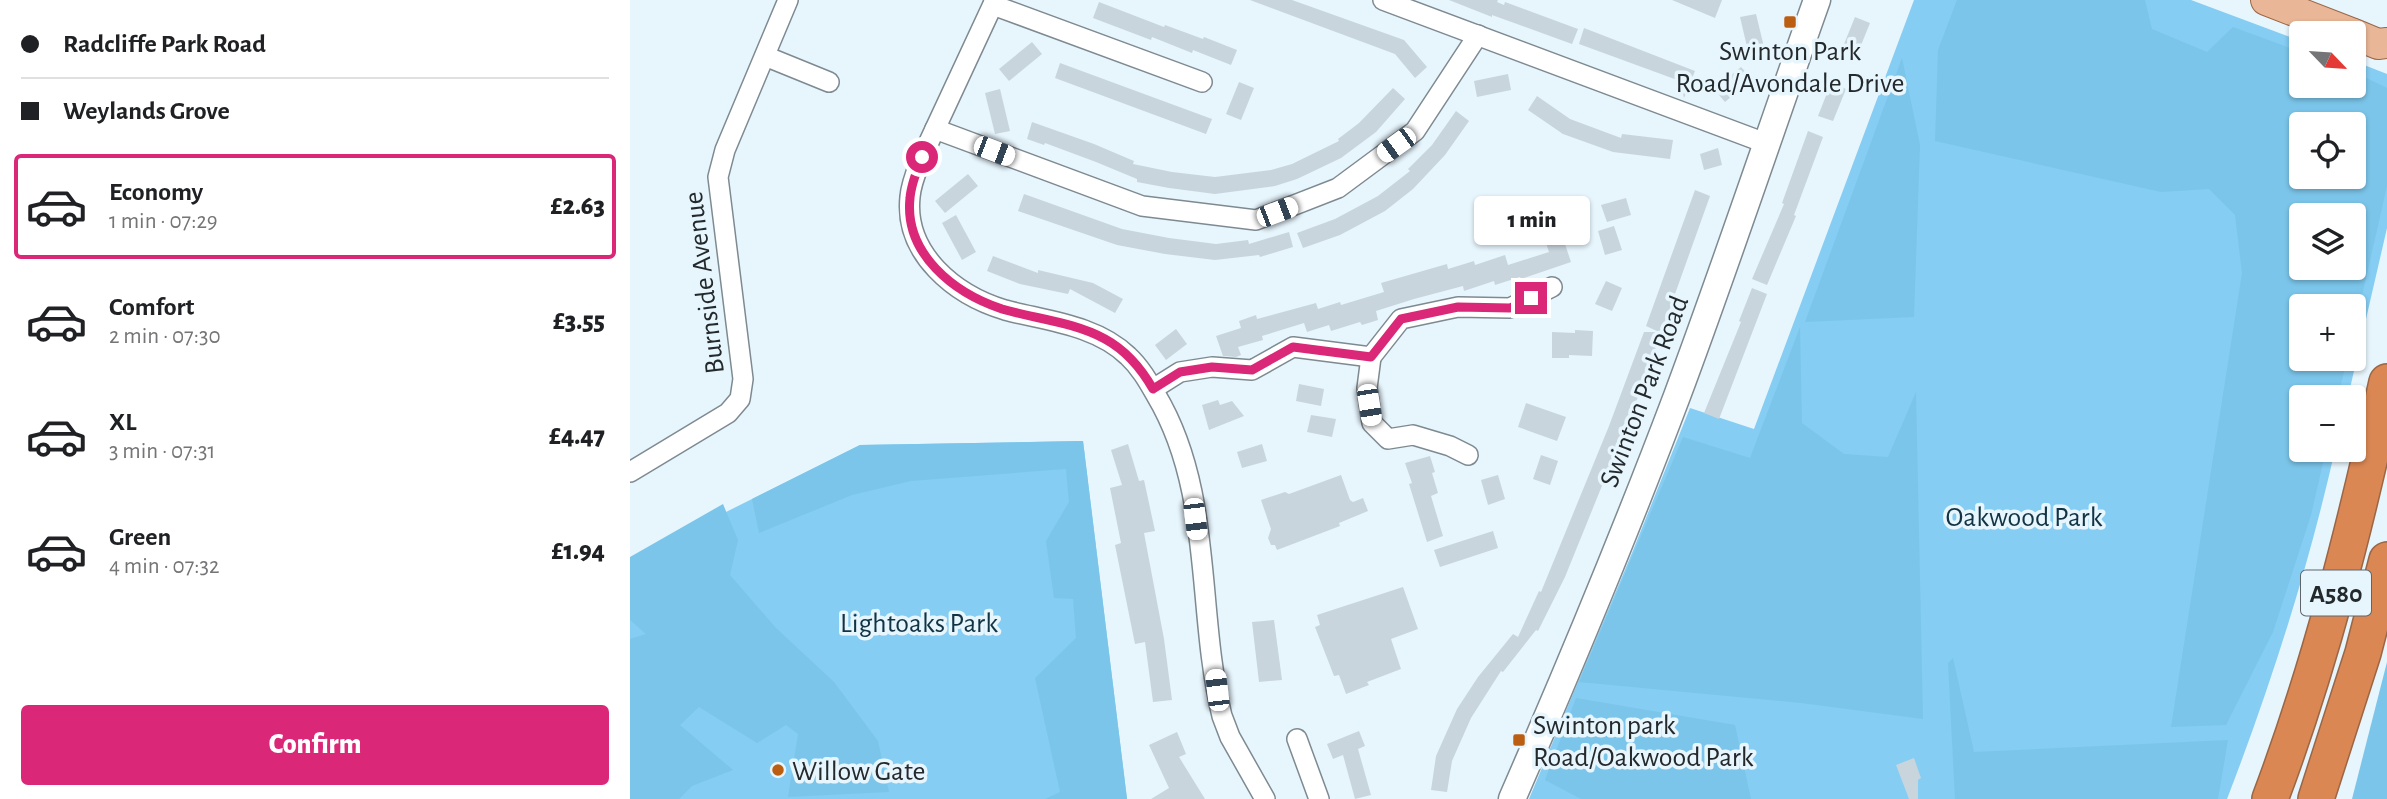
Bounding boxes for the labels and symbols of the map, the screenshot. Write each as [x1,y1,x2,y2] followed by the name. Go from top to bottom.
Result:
[1782,14,1798,30] marker: Swinton Park Road/Avondale Drive
[2289,21,2366,98] north arrow
[1676,38,1904,98] place label: Swinton Park Road/Avondale Drive
[1373,124,1420,166] car
[971,134,1018,168] car
[906,141,938,173] route start
[680,190,730,375] street label: Burnside Avenue
[1254,195,1301,229] car
[1473,196,1589,246] callout: 1 min
[1515,282,1547,314] route end
[1596,292,1694,491] street label: Swinton Park Road
[1356,383,1383,427] car
[1183,497,1208,541] car
[1946,504,2103,532] park label: Oakwood Park
[2301,570,2371,615] road number: A580
[840,610,998,638] park label: Lightoaks Park
[1205,668,1230,712] car
[1533,712,1754,772] place label: Swinton park Road/Oakwood Park
[1511,732,1527,748] marker: Swinton park Road/Oakwood Park
[792,758,925,786] place label: Willow Gate
[770,762,786,778] marker: Willow Gate

